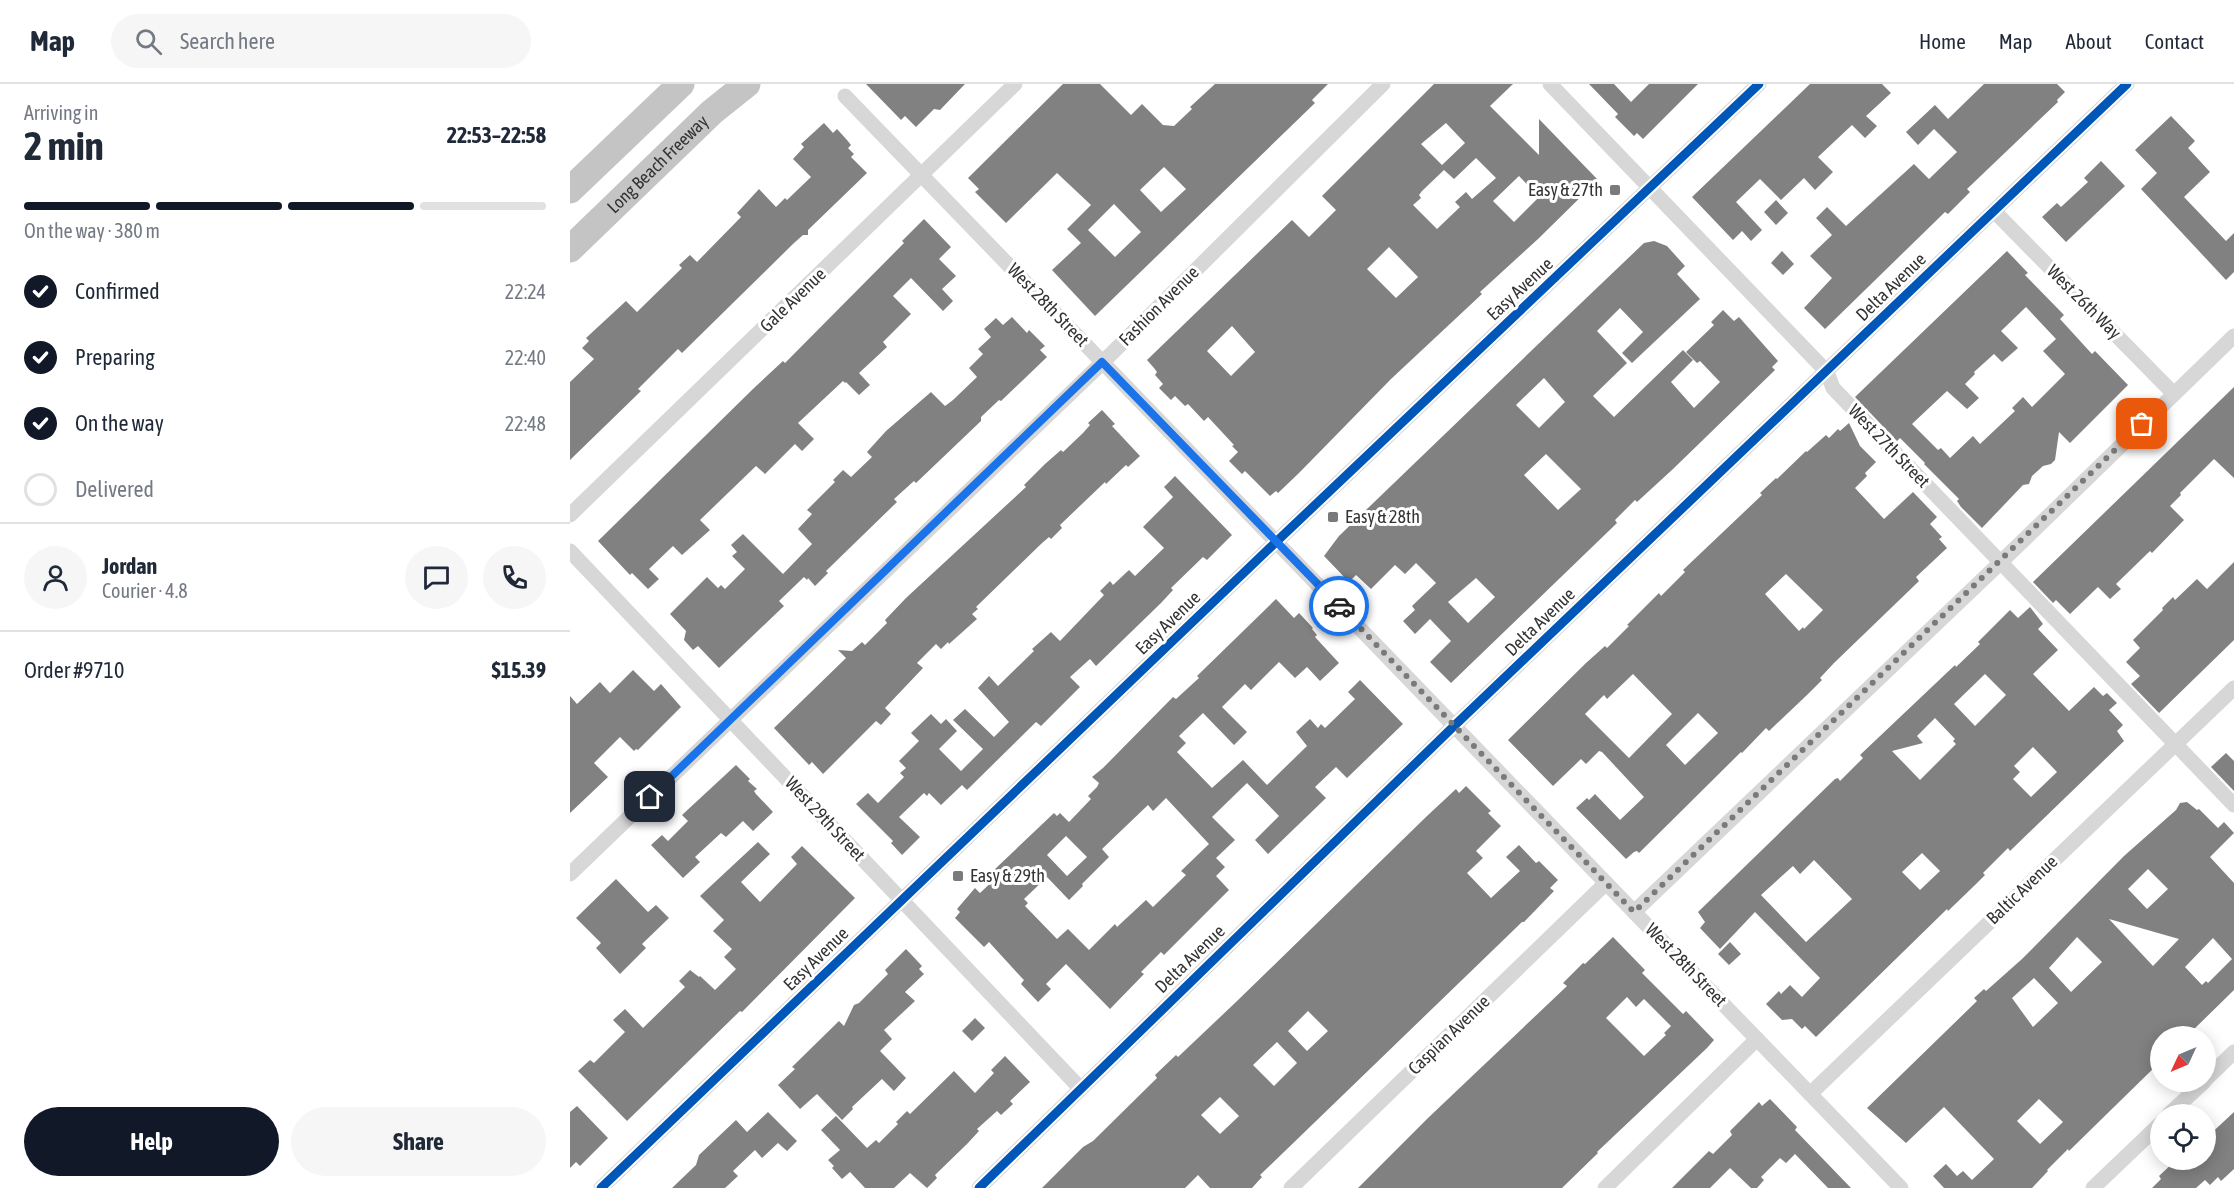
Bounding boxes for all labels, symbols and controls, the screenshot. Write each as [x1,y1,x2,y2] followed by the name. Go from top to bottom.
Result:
[111,14,531,68] search box
[30,25,75,57] text: Map
[132,25,165,58] icon: search
[180,28,275,54] text: Search here
[1919,29,1966,53] text: Home
[1999,29,2033,53] text: Map
[2066,29,2112,53] text: About
[2145,29,2204,53] text: Contact
[24,101,98,124] text: Arriving in
[603,111,712,217] street label: Long Beach Freeway
[447,122,546,148] text: 22:53–22:58
[24,124,104,168] text: 2 min
[1528,179,1603,200] place label: Easy & 27th
[1608,183,1622,197] marker: Easy & 27th
[24,219,160,242] text: On the way · 380 m
[1851,248,1930,325] street label: Delta Avenue
[1482,253,1557,324] street label: Easy Avenue
[1003,259,1093,351] street label: West 28th Street
[2043,260,2126,343] street label: West 26th Way
[1114,261,1203,350] street label: Fashion Avenue
[756,263,830,336] street label: Gale Avenue
[24,275,57,308] icon: check
[75,278,160,304] text: Confirmed
[505,280,546,303] text: 22:24
[24,341,57,374] icon: check
[75,344,155,370] text: Preparing
[505,346,546,369] text: 22:40
[2116,398,2167,449] pin
[1844,400,1934,492] street label: West 27th Street
[24,407,57,440] icon: check
[2125,407,2158,440] icon: bag
[75,410,164,436] text: On the way
[505,412,546,435] text: 22:48
[75,476,154,502] text: Delivered
[1345,506,1420,527] place label: Easy & 28th
[1326,510,1340,524] marker: Easy & 28th
[24,546,87,609] button: person
[405,546,468,609] button: chat
[483,546,546,609] button: phone
[102,553,157,579] text: Jordan
[1309,576,1369,636] courier
[102,579,188,602] text: Courier · 4.8
[1500,583,1579,660] street label: Delta Avenue
[1131,587,1204,659] street label: Easy Avenue
[1323,590,1356,623] icon: car
[24,657,124,683] text: Order #9710
[491,657,546,683] text: $15.39
[624,771,675,822] pin
[781,772,870,865] street label: West 29th Street
[633,780,666,813] icon: home
[1982,851,2061,928] street label: Baltic Avenue
[970,865,1045,886] place label: Easy & 29th
[951,869,965,883] marker: Easy & 29th
[1641,919,1731,1011] street label: West 28th Street
[1150,920,1229,997] street label: Delta Avenue
[779,923,852,995] street label: Easy Avenue
[1404,991,1494,1079] street label: Caspian Avenue
[2150,1026,2216,1092] north arrow
[2150,1026,2216,1170] map controls
[2150,1104,2216,1170] button: locate
[24,1107,279,1176] button: Help
[291,1107,546,1176] button: Share

